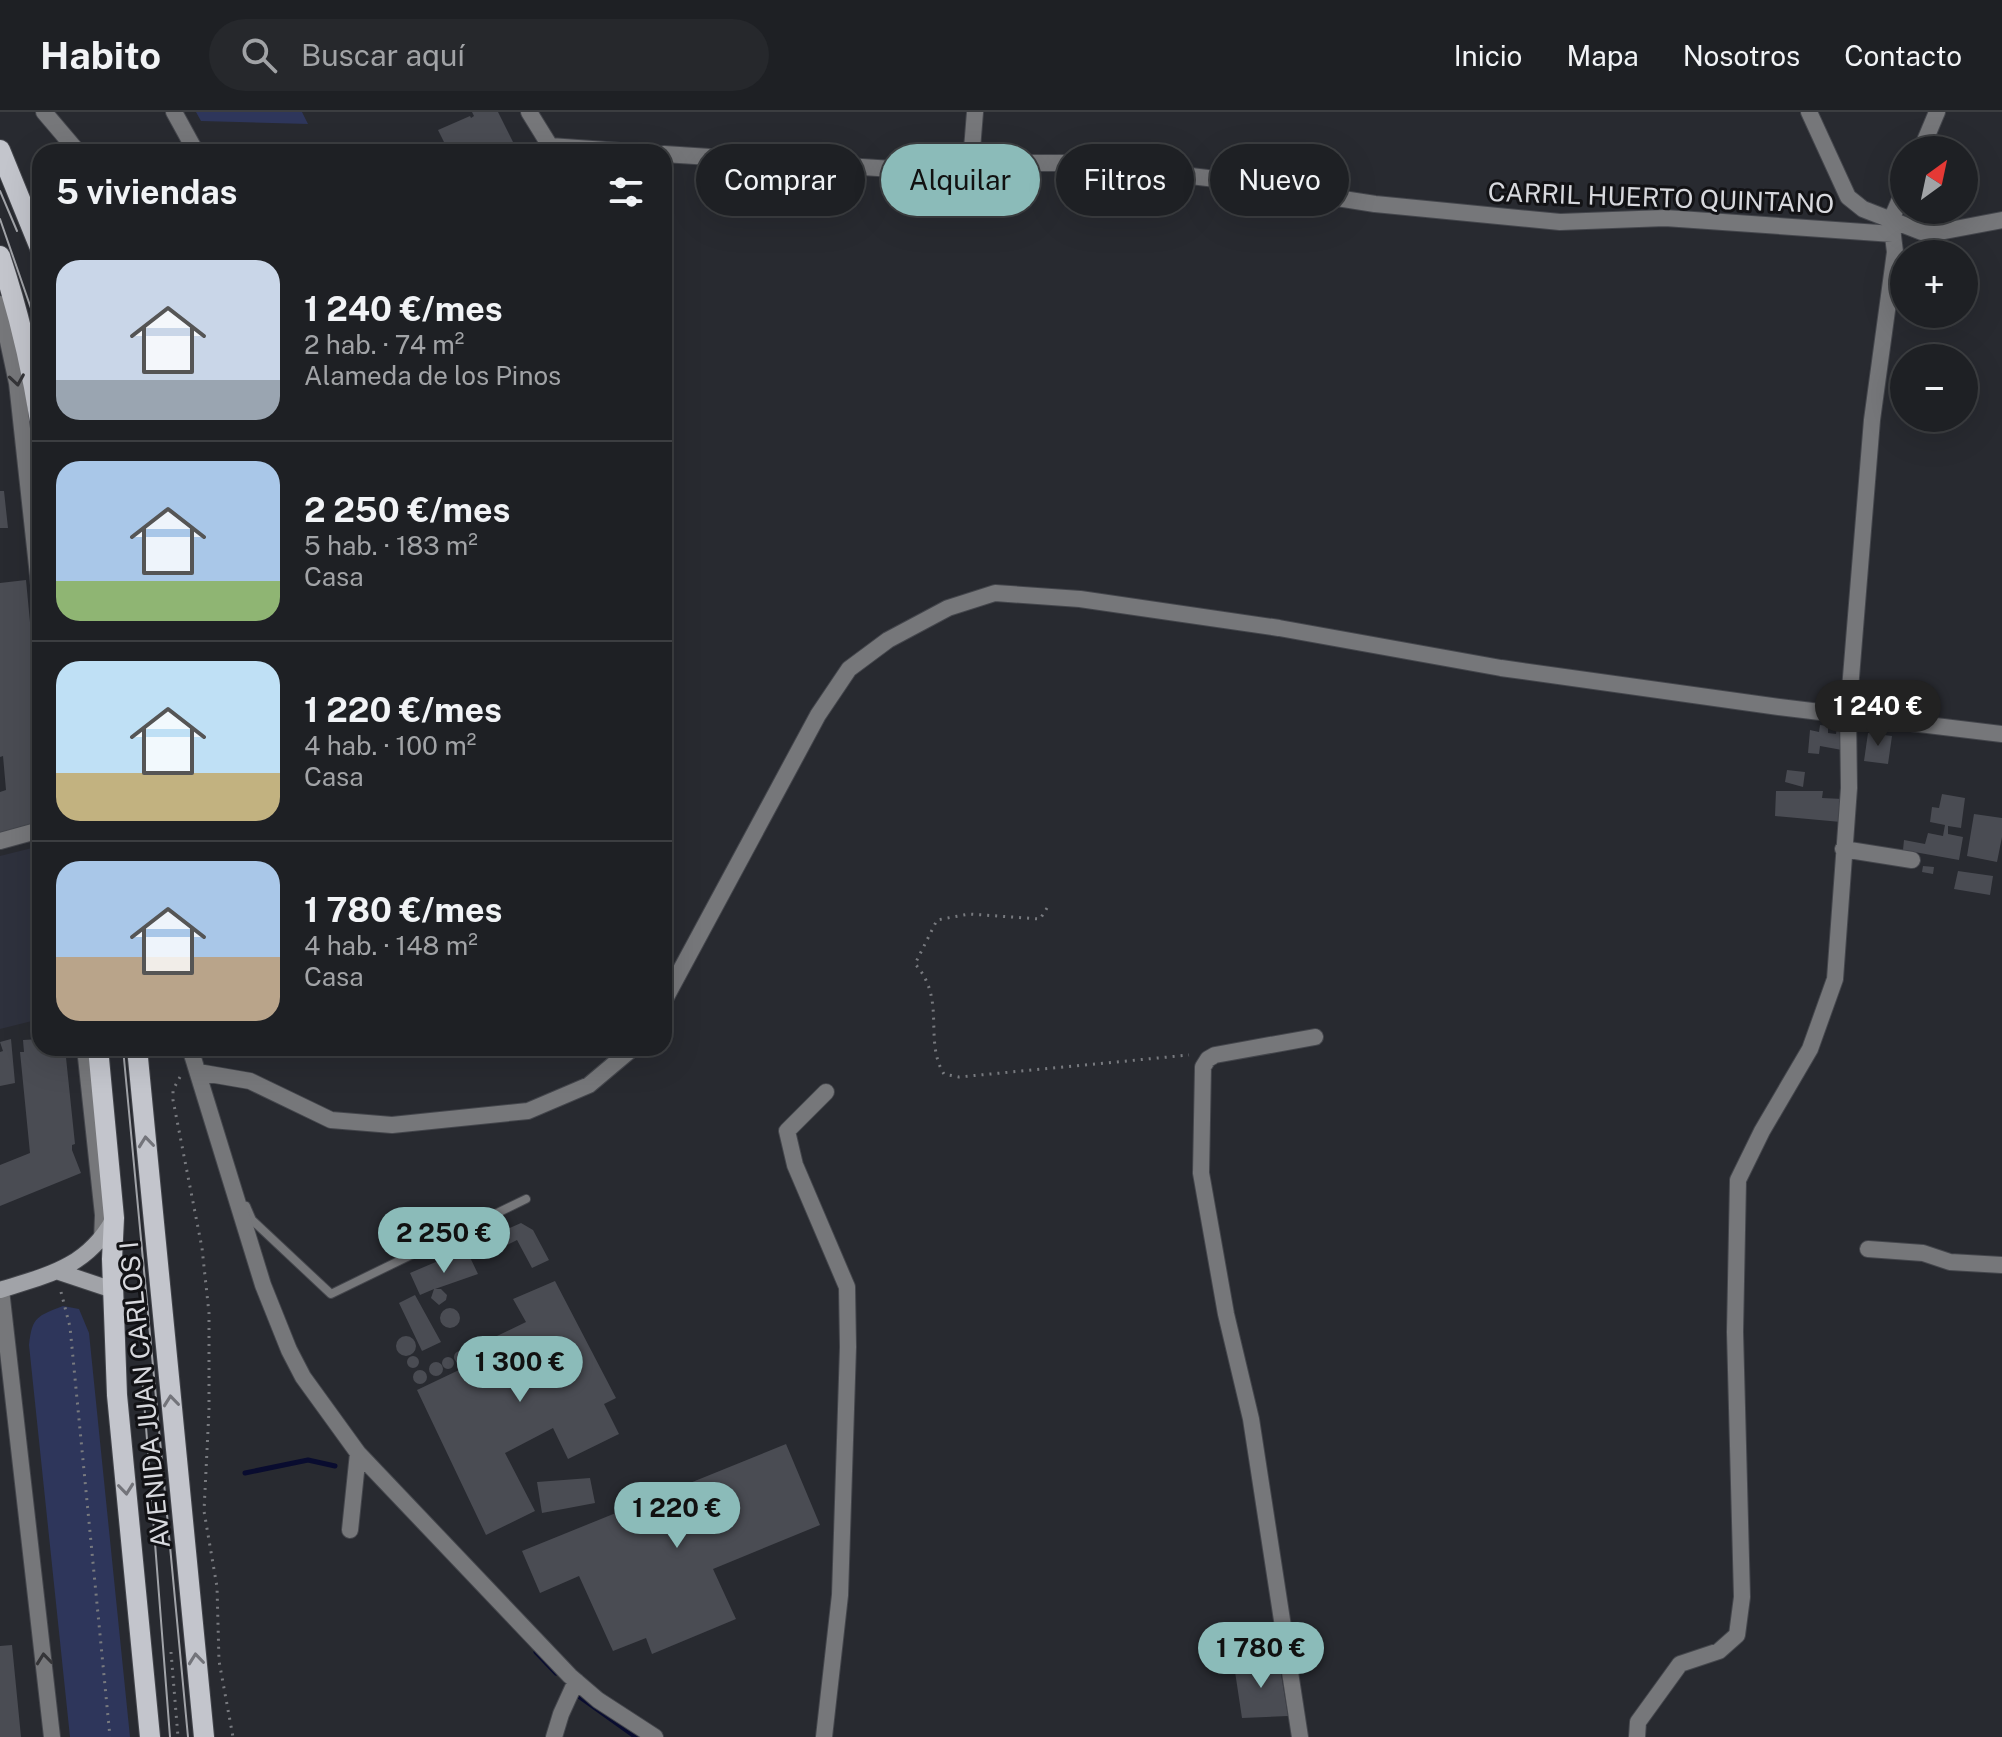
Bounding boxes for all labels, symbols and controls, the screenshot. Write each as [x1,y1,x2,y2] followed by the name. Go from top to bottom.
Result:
[209,19,769,91] search box
[40,33,161,78] text: Habito
[237,33,281,77] icon: search
[301,37,465,73] text: Buscar aquí
[1454,39,1522,72] text: Inicio
[1566,39,1639,72] text: Mapa
[1683,39,1800,72] text: Nosotros
[1844,39,1962,72] text: Contacto
[1890,136,1978,224] north arrow
[1890,136,1978,432] map controls
[696,144,865,216] chip: Comprar
[881,144,1040,216] chip: Alquilar
[1056,144,1194,216] chip: Filtros
[1210,144,1349,216] chip: Nuevo
[604,170,648,214] icon: filters
[56,172,238,212] text: 5 viviendas
[1487,176,1835,219] street label: CARRIL HUERTO QUINTANO
[1890,240,1978,328] button: +
[304,289,503,329] text: 1 240 €/mes
[120,292,216,388] icon: home
[304,329,464,360] text: 2 hab. · 74 m²
[1890,344,1978,432] button: −
[304,360,561,391] text: Alameda de los Pinos
[7,373,24,387] one-way arrow
[304,490,510,530] text: 2 250 €/mes
[120,493,216,589] icon: home
[304,530,478,561] text: 5 hab. · 183 m²
[304,561,364,592] text: Casa
[1804,680,1952,748] pin: 1 240 €
[304,690,502,730] text: 1 220 €/mes
[1833,690,1923,721] text: 1 240 €
[120,693,216,789] icon: home
[304,730,476,761] text: 4 hab. · 100 m²
[304,761,364,792] text: Casa
[304,890,503,930] text: 1 780 €/mes
[120,893,216,989] icon: home
[304,930,478,961] text: 4 hab. · 148 m²
[304,961,364,992] text: Casa
[138,1135,155,1148] one-way arrow
[370,1207,518,1275] pin: 2 250 €
[396,1217,492,1248] text: 2 250 €
[113,1240,176,1550] street label: AVENIDA JUAN CARLOS I
[446,1336,594,1404] pin: 1 300 €
[475,1346,565,1377] text: 1 300 €
[163,1394,180,1407] one-way arrow
[603,1482,751,1550] pin: 1 220 €
[117,1483,134,1496] one-way arrow
[632,1492,722,1523] text: 1 220 €
[1187,1622,1335,1690] pin: 1 780 €
[1216,1632,1306,1663] text: 1 780 €
[188,1652,205,1665] one-way arrow
[35,1653,52,1666] one-way arrow

